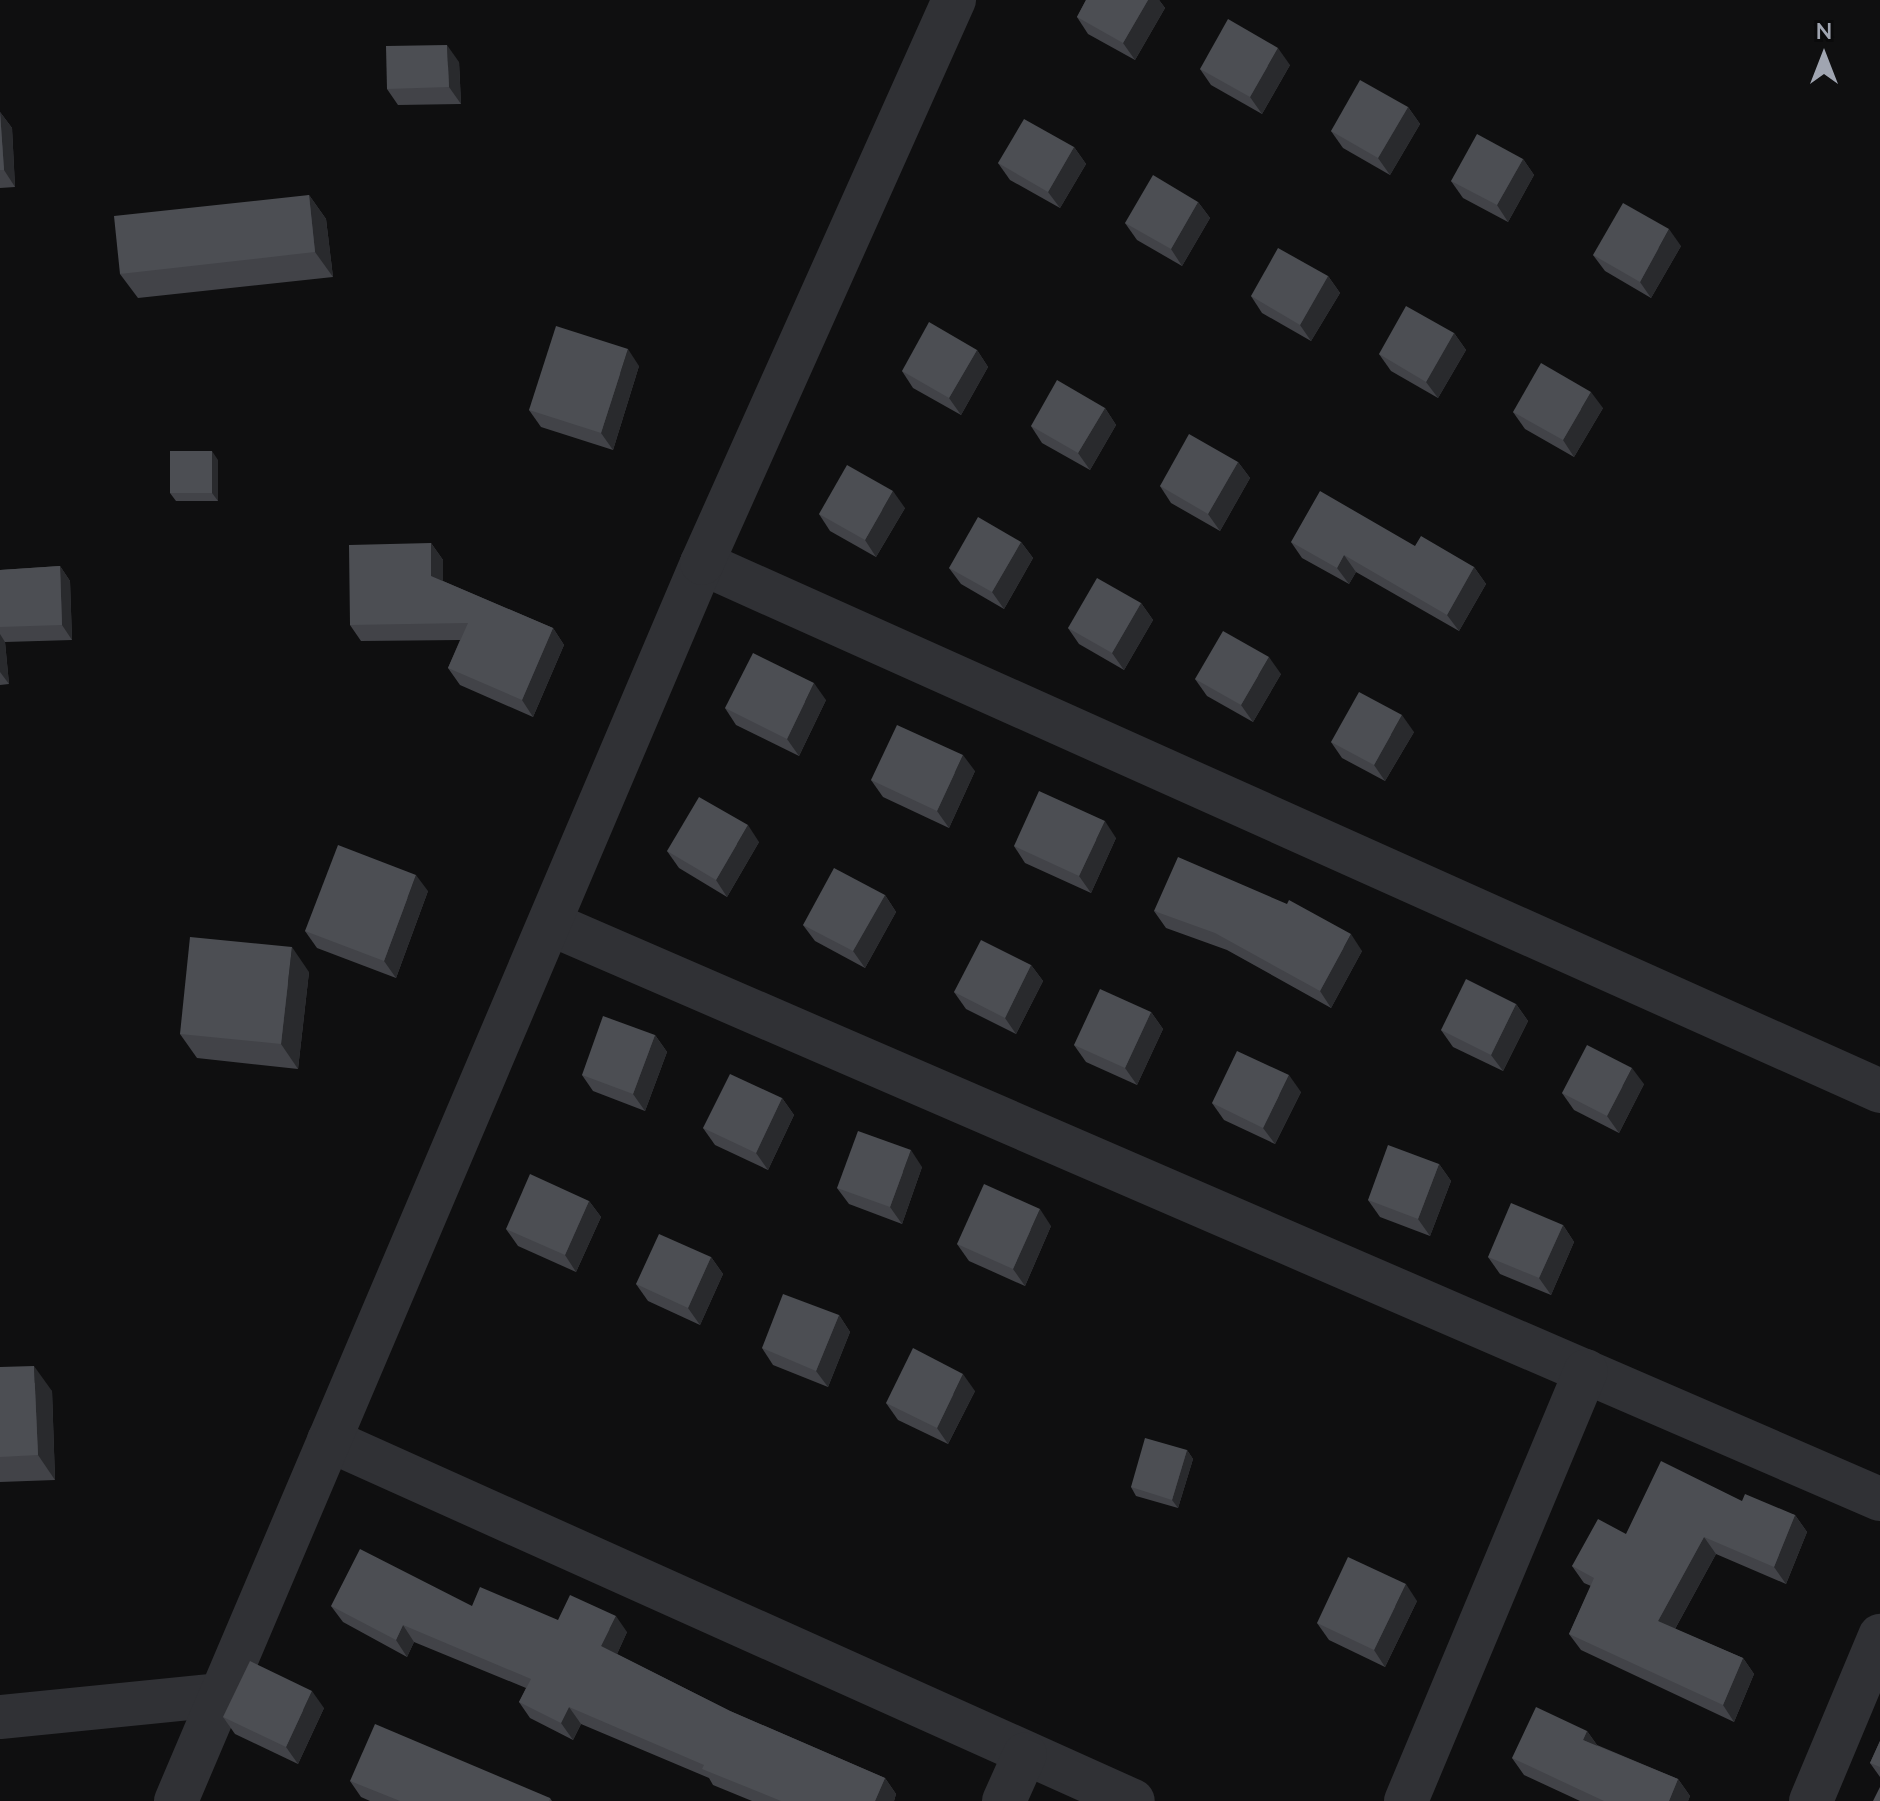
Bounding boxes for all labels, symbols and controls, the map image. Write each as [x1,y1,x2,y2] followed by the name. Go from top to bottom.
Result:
[1784,16,1864,96] north arrow
[1816,17,1832,47] text: N

